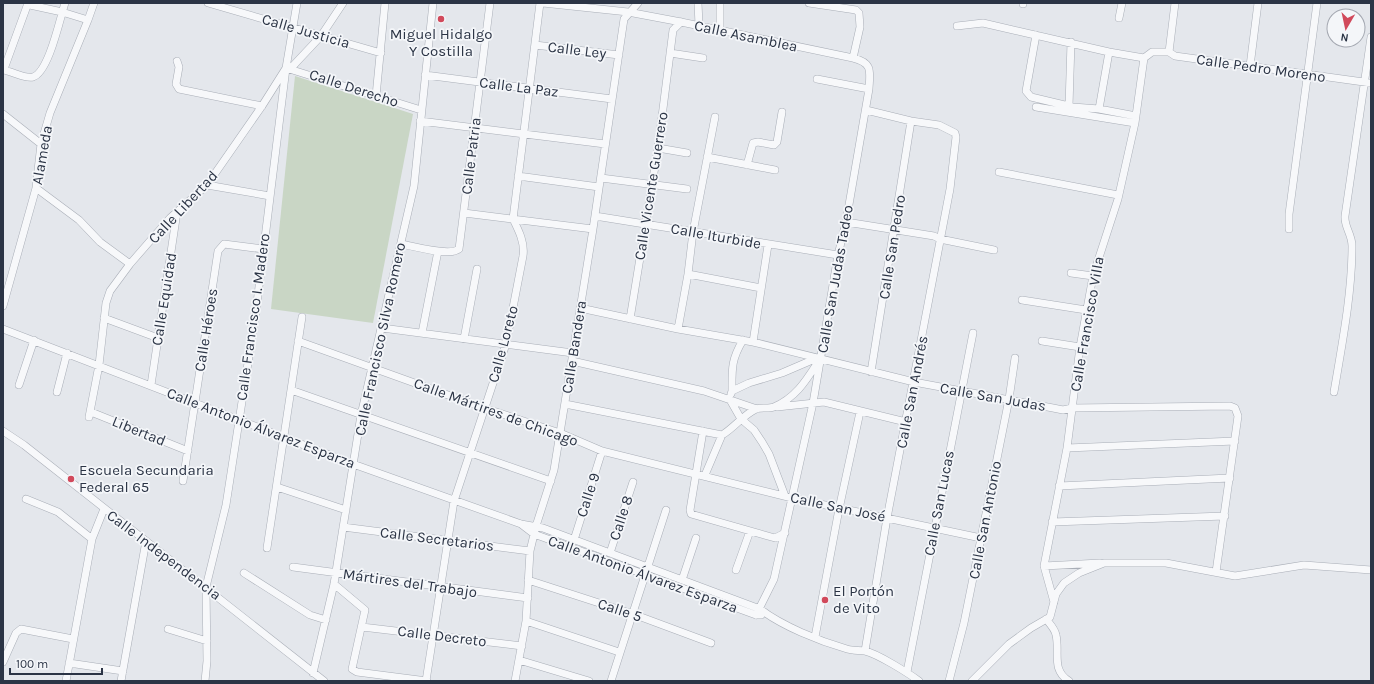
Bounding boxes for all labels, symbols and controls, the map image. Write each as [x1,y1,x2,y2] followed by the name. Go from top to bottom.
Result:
[1326,8,1366,48] north arrow
[260,10,352,52] street label: Calle Justicia
[436,14,446,24] marker: Miguel Hidalgo Y Costilla
[693,16,799,56] street label: Calle Asamblea
[390,25,492,60] place label: Miguel Hidalgo Y Costilla
[1340,30,1349,44] text: N
[547,37,607,63] street label: Calle Ley
[1195,50,1327,86] street label: Calle Pedro Moreno
[307,65,401,111] street label: Calle Derecho
[478,73,560,101] street label: Calle La Paz
[630,110,672,262] street label: Calle Vicente Guerrero
[457,116,485,196] street label: Calle Patria
[28,124,56,186] street label: Alameda
[145,167,221,247] street label: Calle Libertad
[875,193,909,301] street label: Calle San Pedro
[813,204,857,354] street label: Calle San Judas Tadeo
[669,219,763,253] street label: Calle Iturbide
[232,232,274,402] street label: Calle Francisco I. Madero
[351,241,409,437] street label: Calle Francisco Silva Romero
[148,251,180,347] street label: Calle Equidad
[1066,255,1108,393] street label: Calle Francisco Villa
[191,287,221,373] street label: Calle Héroes
[558,299,590,395] street label: Calle Bandera
[484,303,522,385] street label: Calle Loreto
[892,334,932,450] street label: Calle San Andrés
[411,374,581,450] street label: Calle Mártires de Chicago
[939,379,1047,415] street label: Calle San Judas
[164,384,358,472] street label: Calle Antonio Álvarez Esparza
[110,412,168,450] street label: Libertad
[920,449,958,557] street label: Calle San Lucas
[965,459,1005,581] street label: Calle San Antonio
[79,461,214,496] place label: Escuela Secundaria Federal 65
[572,470,604,520] street label: Calle 9
[66,474,76,484] marker: Escuela Secundaria Federal 65
[789,488,887,526] street label: Calle San José
[605,493,637,543] street label: Calle 8
[103,506,225,604] street label: Calle Independencia
[379,523,495,555] street label: Calle Secretarios
[546,531,740,617] street label: Calle Antonio Álvarez Esparza
[342,565,478,601] street label: Mártires del Trabajo
[833,582,894,617] place label: El Portón de Vito
[596,594,644,626] street label: Calle 5
[820,595,830,605] marker: El Portón de Vito
[397,622,487,650] street label: Calle Decreto
[10,650,102,676] scale bar
[16,657,48,671] text: 100 m

